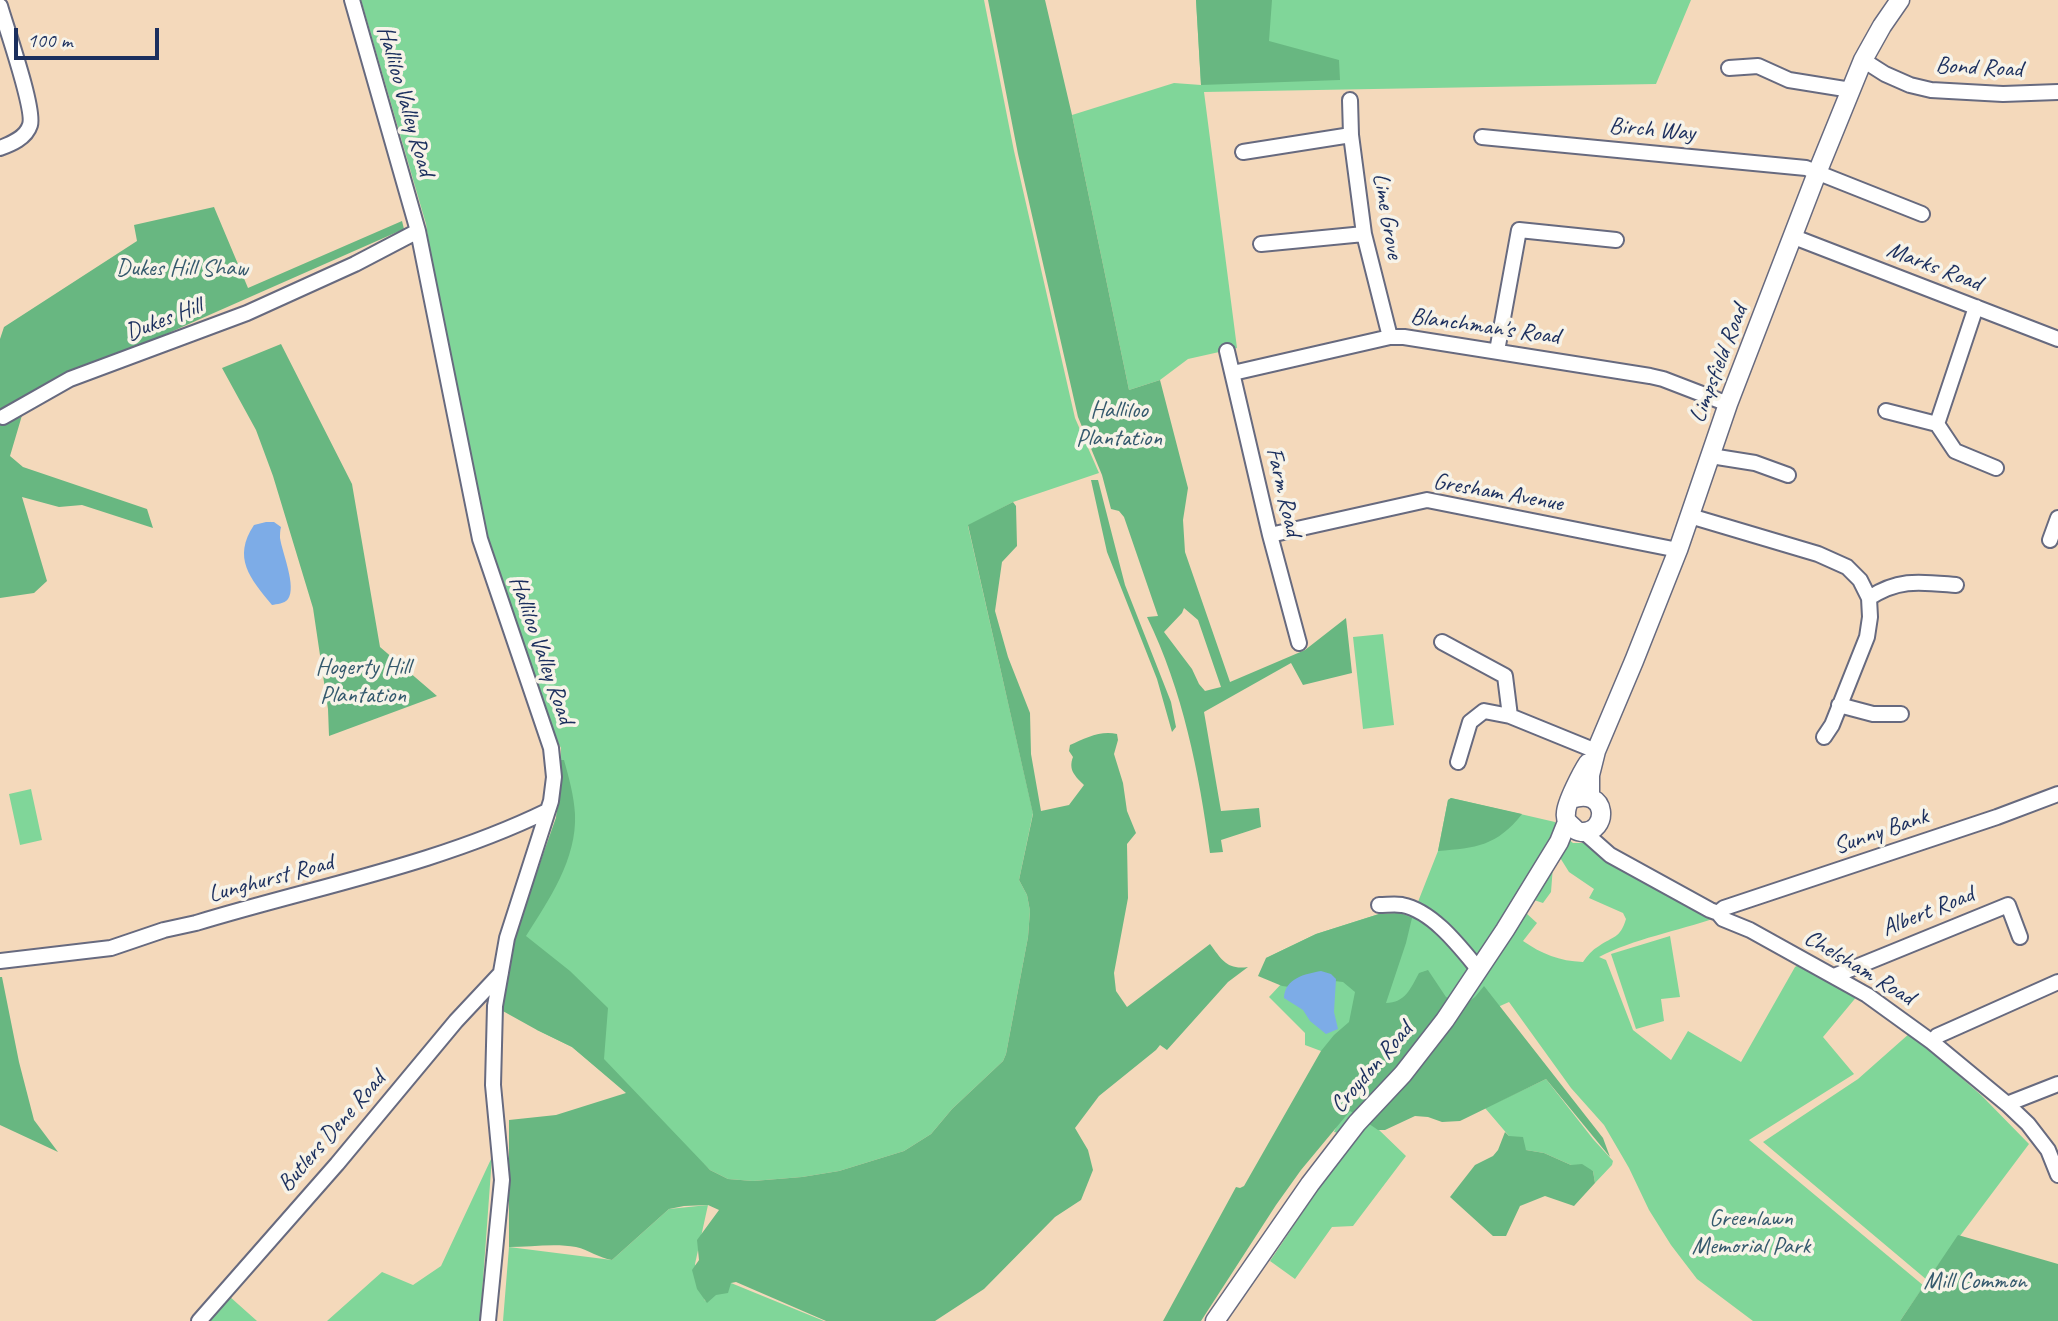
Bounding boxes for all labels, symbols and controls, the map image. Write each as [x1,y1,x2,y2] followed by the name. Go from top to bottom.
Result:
[18,14,163,58] scale bar
[370,23,440,179] street label: Halliloo Valley Road
[27,27,72,53] text: 100 m
[1935,51,2023,85] street label: Bond Road
[1608,112,1696,148] street label: Birch Way
[1365,171,1409,261] street label: Lime Grove
[1882,236,1986,298] street label: Marks Road
[116,255,248,283] park label: Dukes Hill Shaw
[122,292,206,348] street label: Dukes Hill
[1683,301,1755,427] street label: Limpsfield Road
[1409,302,1561,352] street label: Blanchman's Road
[1076,397,1162,453] park label: Halliloo Plantation
[1259,445,1307,539] street label: Farm Road
[1431,467,1565,519] street label: Gresham Avenue
[502,572,580,728] street label: Halliloo Valley Road
[315,654,411,710] park label: Hogerty Hill Plantation
[1830,802,1932,862] street label: Sunny Bank
[205,849,337,909] street label: Lunghurst Road
[1878,880,1978,944] street label: Albert Road
[1798,924,1920,1012] street label: Chelsham Road
[1325,1017,1419,1119] street label: Croydon Road
[272,1066,392,1198] street label: Butlers Dene Road
[1692,1205,1810,1261] park label: Greenlawn Memorial Park
[1923,1268,2027,1296] park label: Mill Common

